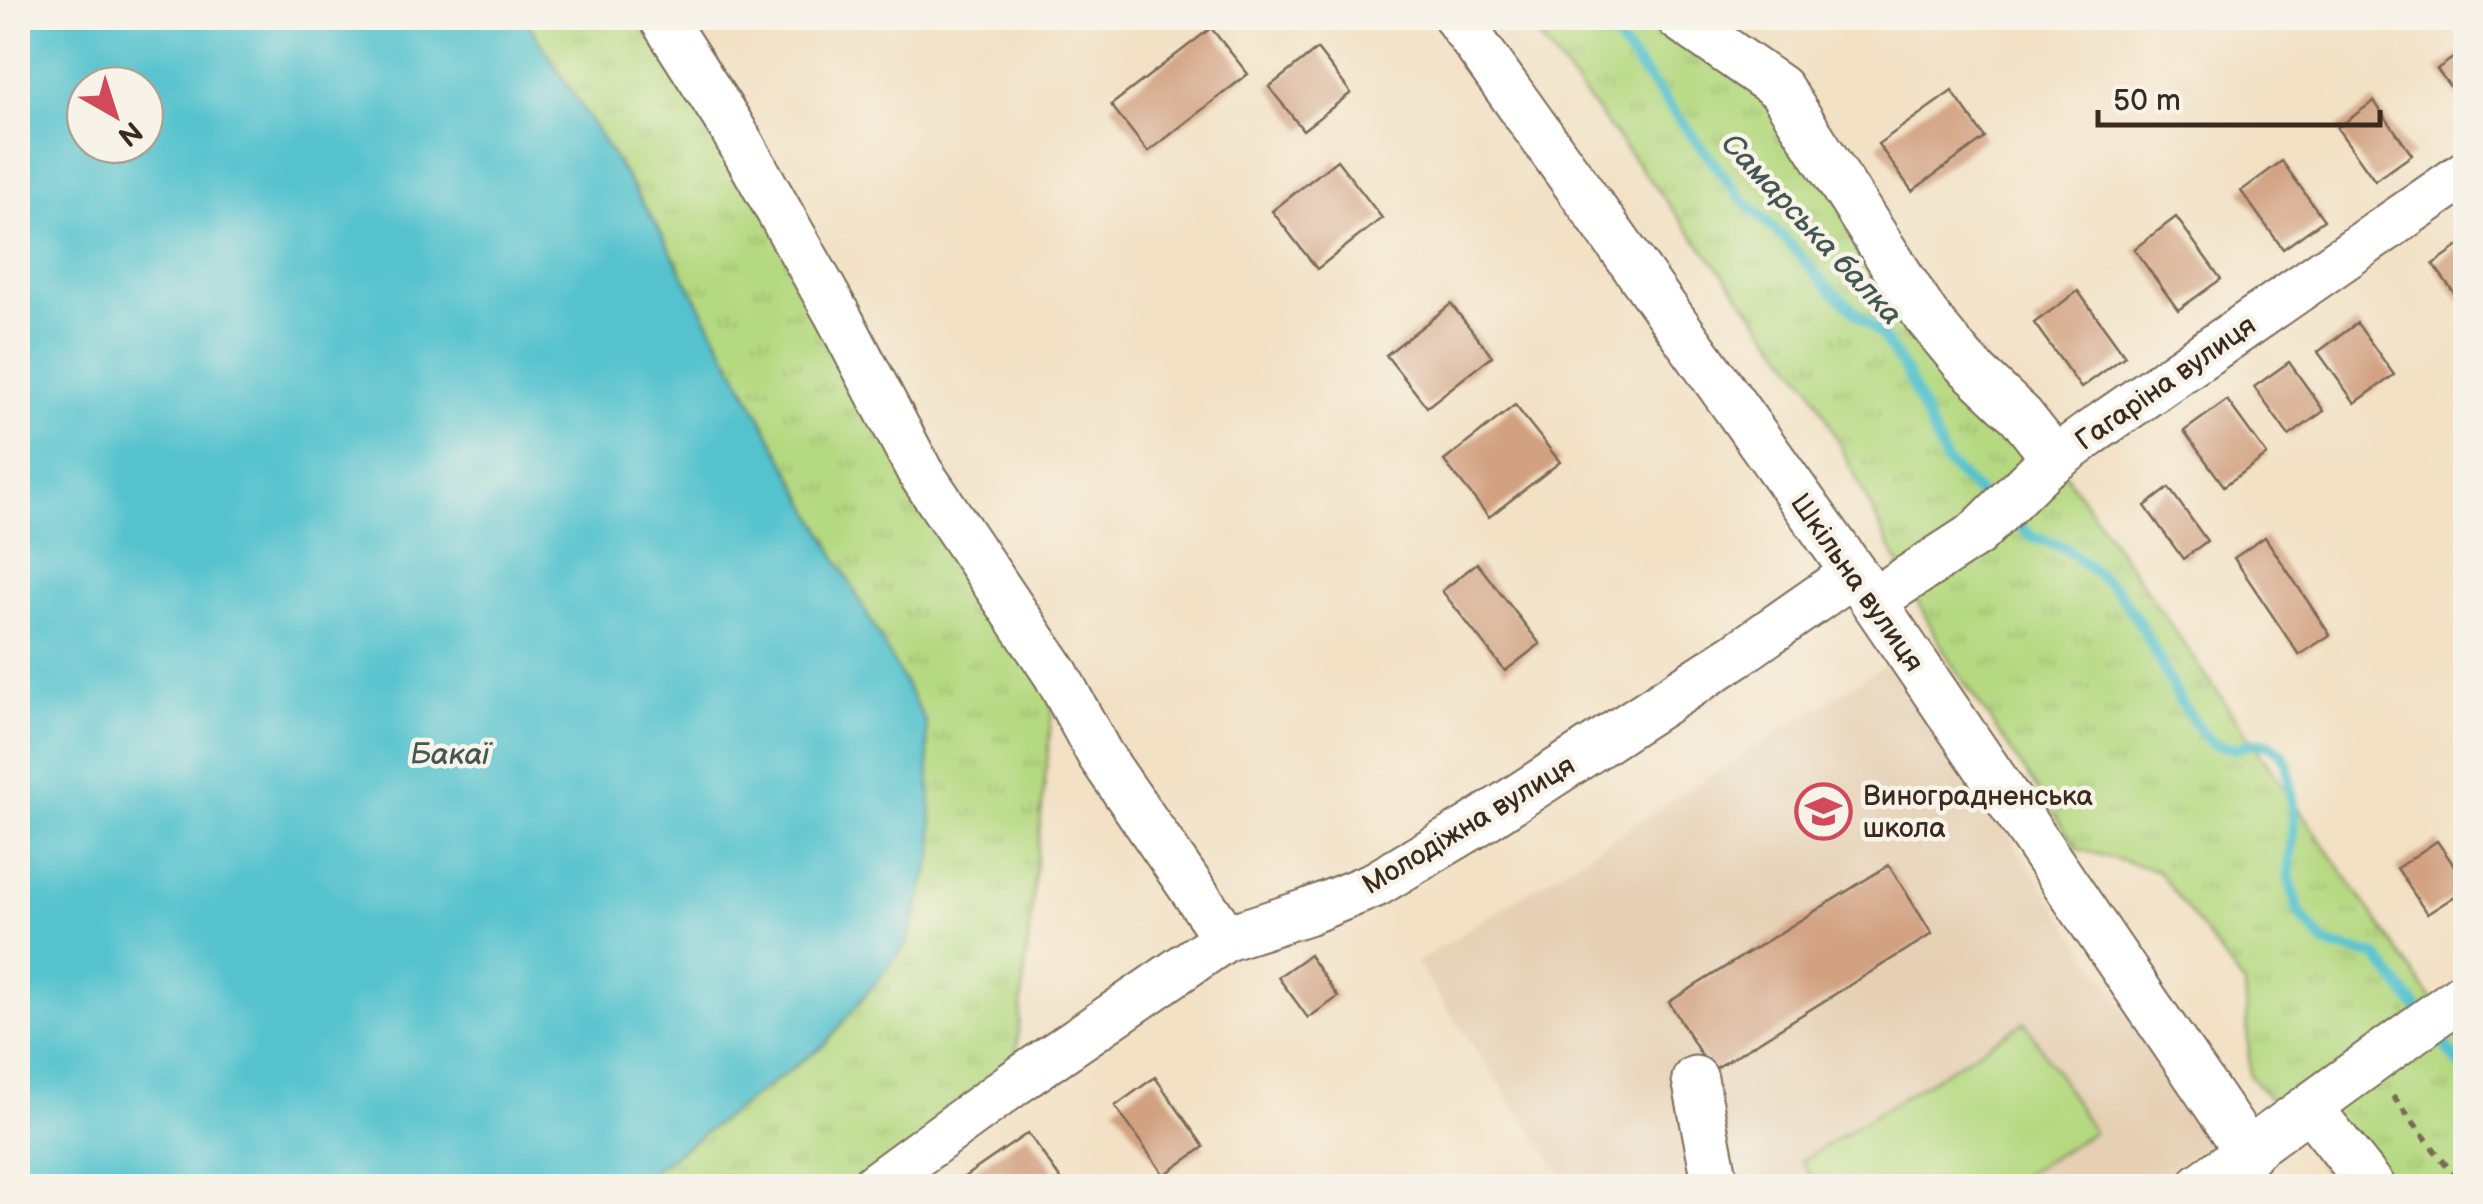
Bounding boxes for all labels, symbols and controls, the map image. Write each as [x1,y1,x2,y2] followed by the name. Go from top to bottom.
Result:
[65,65,165,165] north arrow
[2098,65,2380,127] scale bar
[2113,83,2181,119] text: 50 m
[111,114,148,153] text: N
[1713,126,1909,333] water label: Самарська балка
[2069,309,2262,458] street label: Гагаріна вулиця
[1783,487,1930,678] street label: Шкільна вулиця
[410,737,494,773] water label: Бакаї
[1357,749,1581,902] street label: Молодіжна вулиця
[1863,780,2094,845] place label: Виноградненська школа
[1794,781,1854,841] school or university icon: Виноградненська школа

